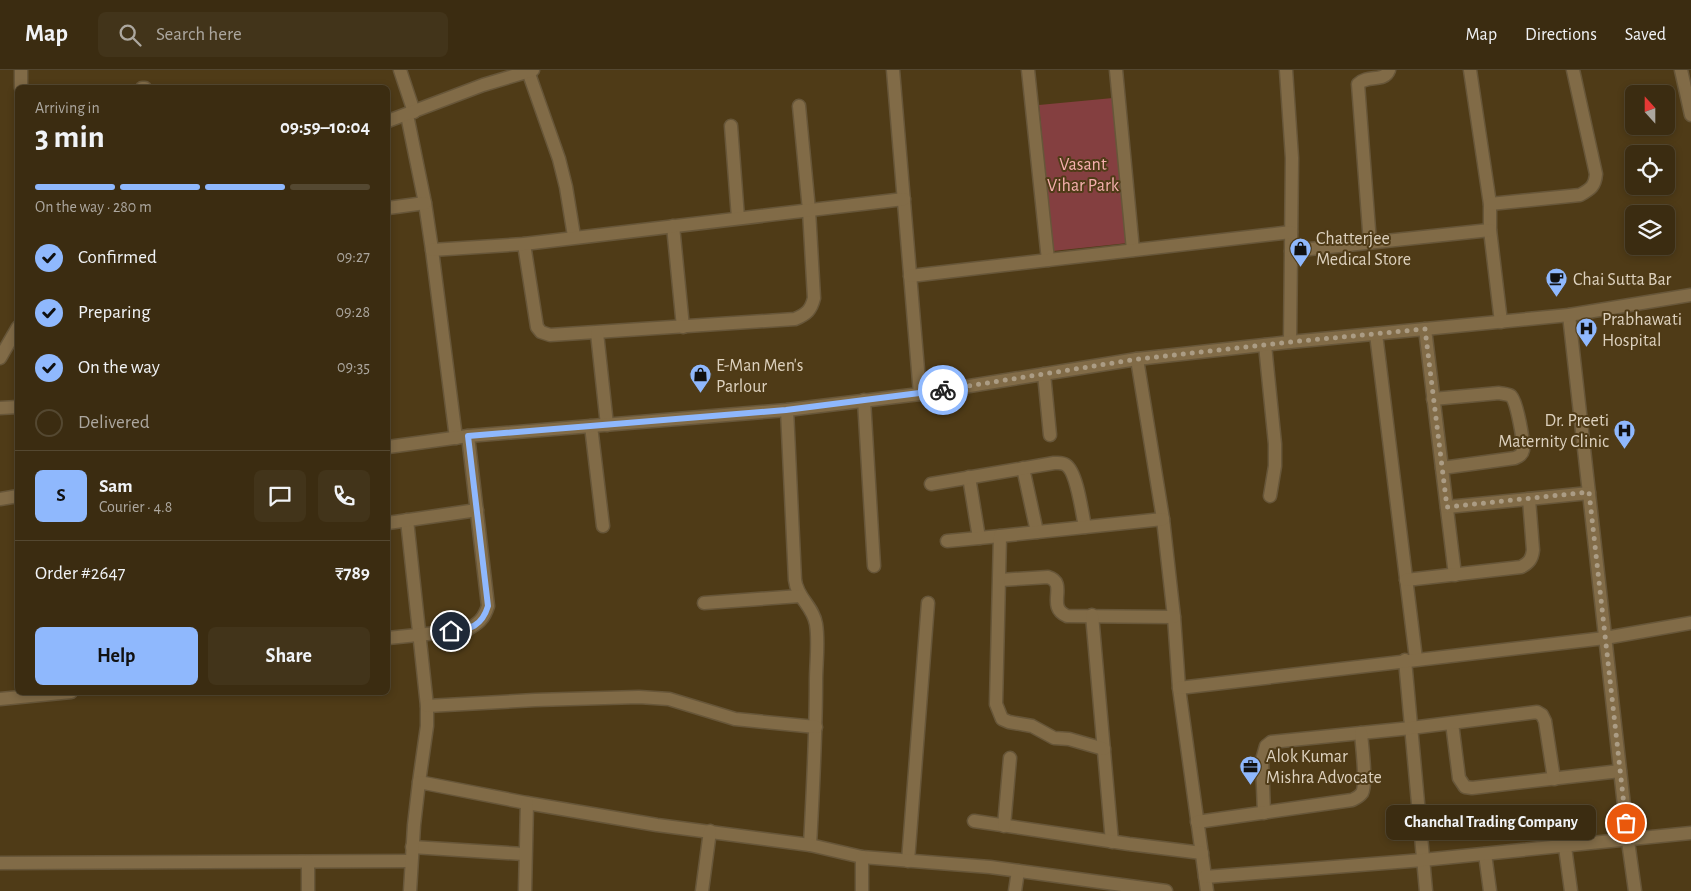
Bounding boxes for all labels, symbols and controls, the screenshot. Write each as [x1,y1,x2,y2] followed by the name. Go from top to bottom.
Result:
[98,12,448,57] search box
[116,21,144,49] icon: search
[25,22,68,46] text: Map
[156,25,242,44] text: Search here
[1466,26,1497,44] text: Map
[1525,26,1597,44] text: Directions
[1625,26,1666,44] text: Saved
[1625,85,1675,135] north arrow
[1625,85,1675,255] map controls
[35,100,100,116] text: Arriving in
[280,118,370,137] text: 09:59–10:04
[35,121,105,153] text: 3 min
[1625,145,1675,195] button: locate
[1047,156,1120,195] park label: Vasant Vihar Park
[35,199,152,215] text: On the way · 280 m
[1625,205,1675,255] button: layers
[1316,230,1411,269] place label: Chatterjee Medical Store
[1288,236,1312,267] shop icon: Chatterjee Medical Store
[35,244,63,272] icon: check
[78,248,157,267] text: Confirmed
[336,249,370,265] text: 09:27
[1545,267,1569,298] cafe icon: Chai Sutta Bar
[1573,271,1672,289] place label: Chai Sutta Bar
[35,299,63,327] icon: check
[78,303,151,322] text: Preparing
[336,304,370,320] text: 09:28
[1602,311,1682,350] place label: Prabhawati Hospital
[1574,317,1598,348] hospital icon: Prabhawati Hospital
[35,354,63,382] icon: check
[716,357,803,396] place label: E-Man Men's Parlour
[78,358,160,377] text: On the way
[337,359,370,375] text: 09:35
[688,363,712,394] shop icon: E-Man Men's Parlour
[918,365,968,415] courier
[929,376,957,404] icon: bike
[1498,412,1609,451] place label: Dr. Preeti Maternity Clinic
[78,413,150,432] text: Delivered
[1613,418,1637,449] hospital icon: Dr. Preeti Maternity Clinic
[254,470,306,522] button: chat
[318,470,370,522] button: phone
[99,477,133,496] text: Sam
[56,486,66,505] text: S
[99,499,172,515] text: Courier · 4.8
[35,564,126,583] text: Order #2647
[335,564,370,583] text: ₹789
[430,610,472,652] pin
[437,617,465,645] icon: home
[35,627,198,685] button: Help
[208,627,370,685] button: Share
[1266,748,1382,787] place label: Alok Kumar Mishra Advocate
[1238,754,1262,785] office icon: Alok Kumar Mishra Advocate
[1605,802,1647,844] pin
[1386,806,1596,840] callout: Chanchal Trading Company
[1612,809,1640,837] icon: bag
[1404,814,1578,830] text: Chanchal Trading Company

